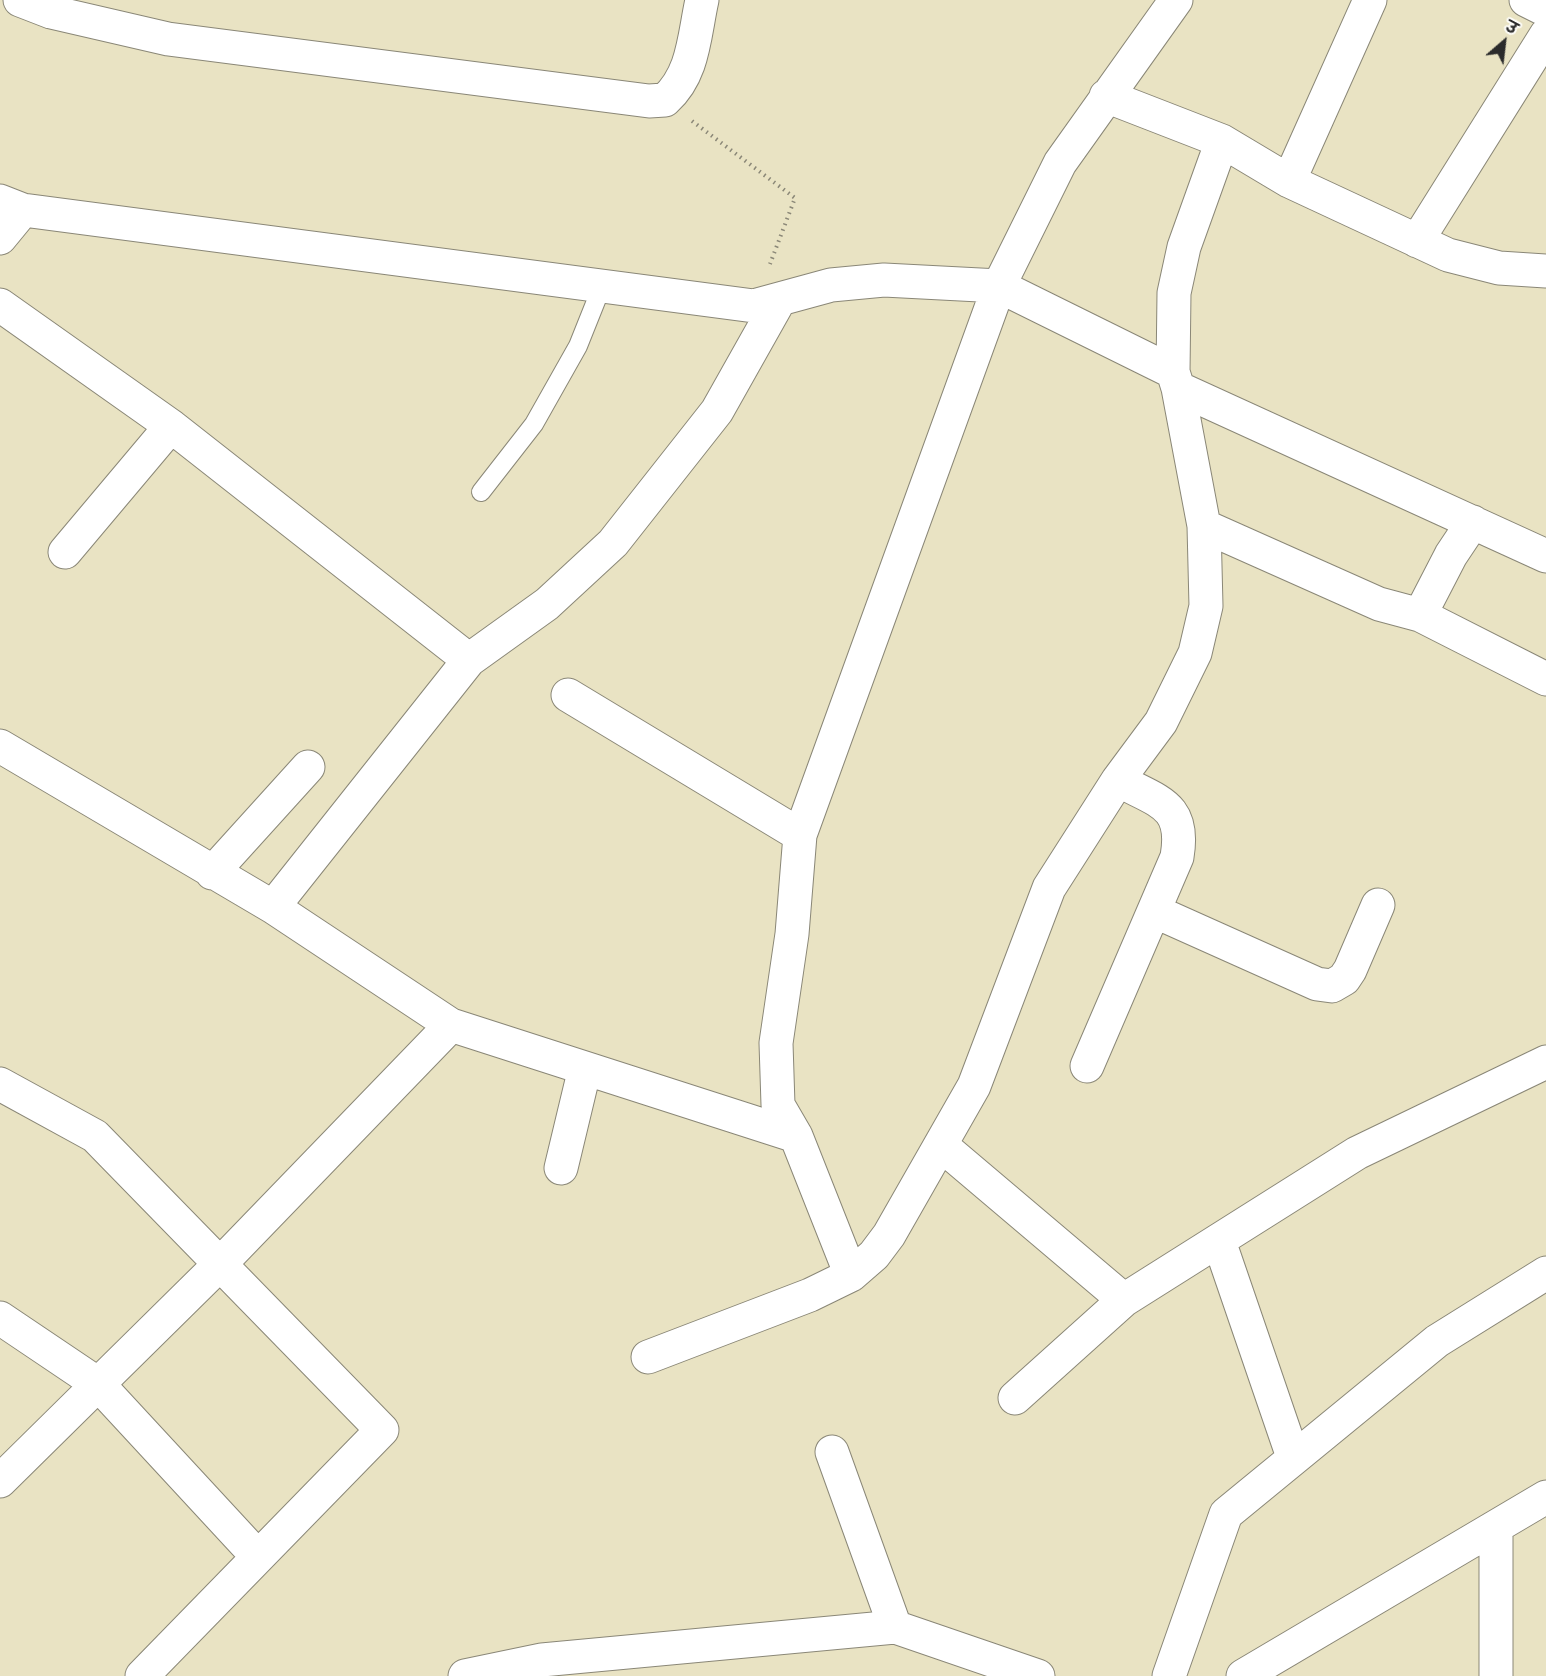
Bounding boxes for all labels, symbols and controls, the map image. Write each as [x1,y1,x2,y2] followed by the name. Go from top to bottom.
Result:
[1474,12,1534,72] north arrow
[1502,13,1523,39] text: उ

